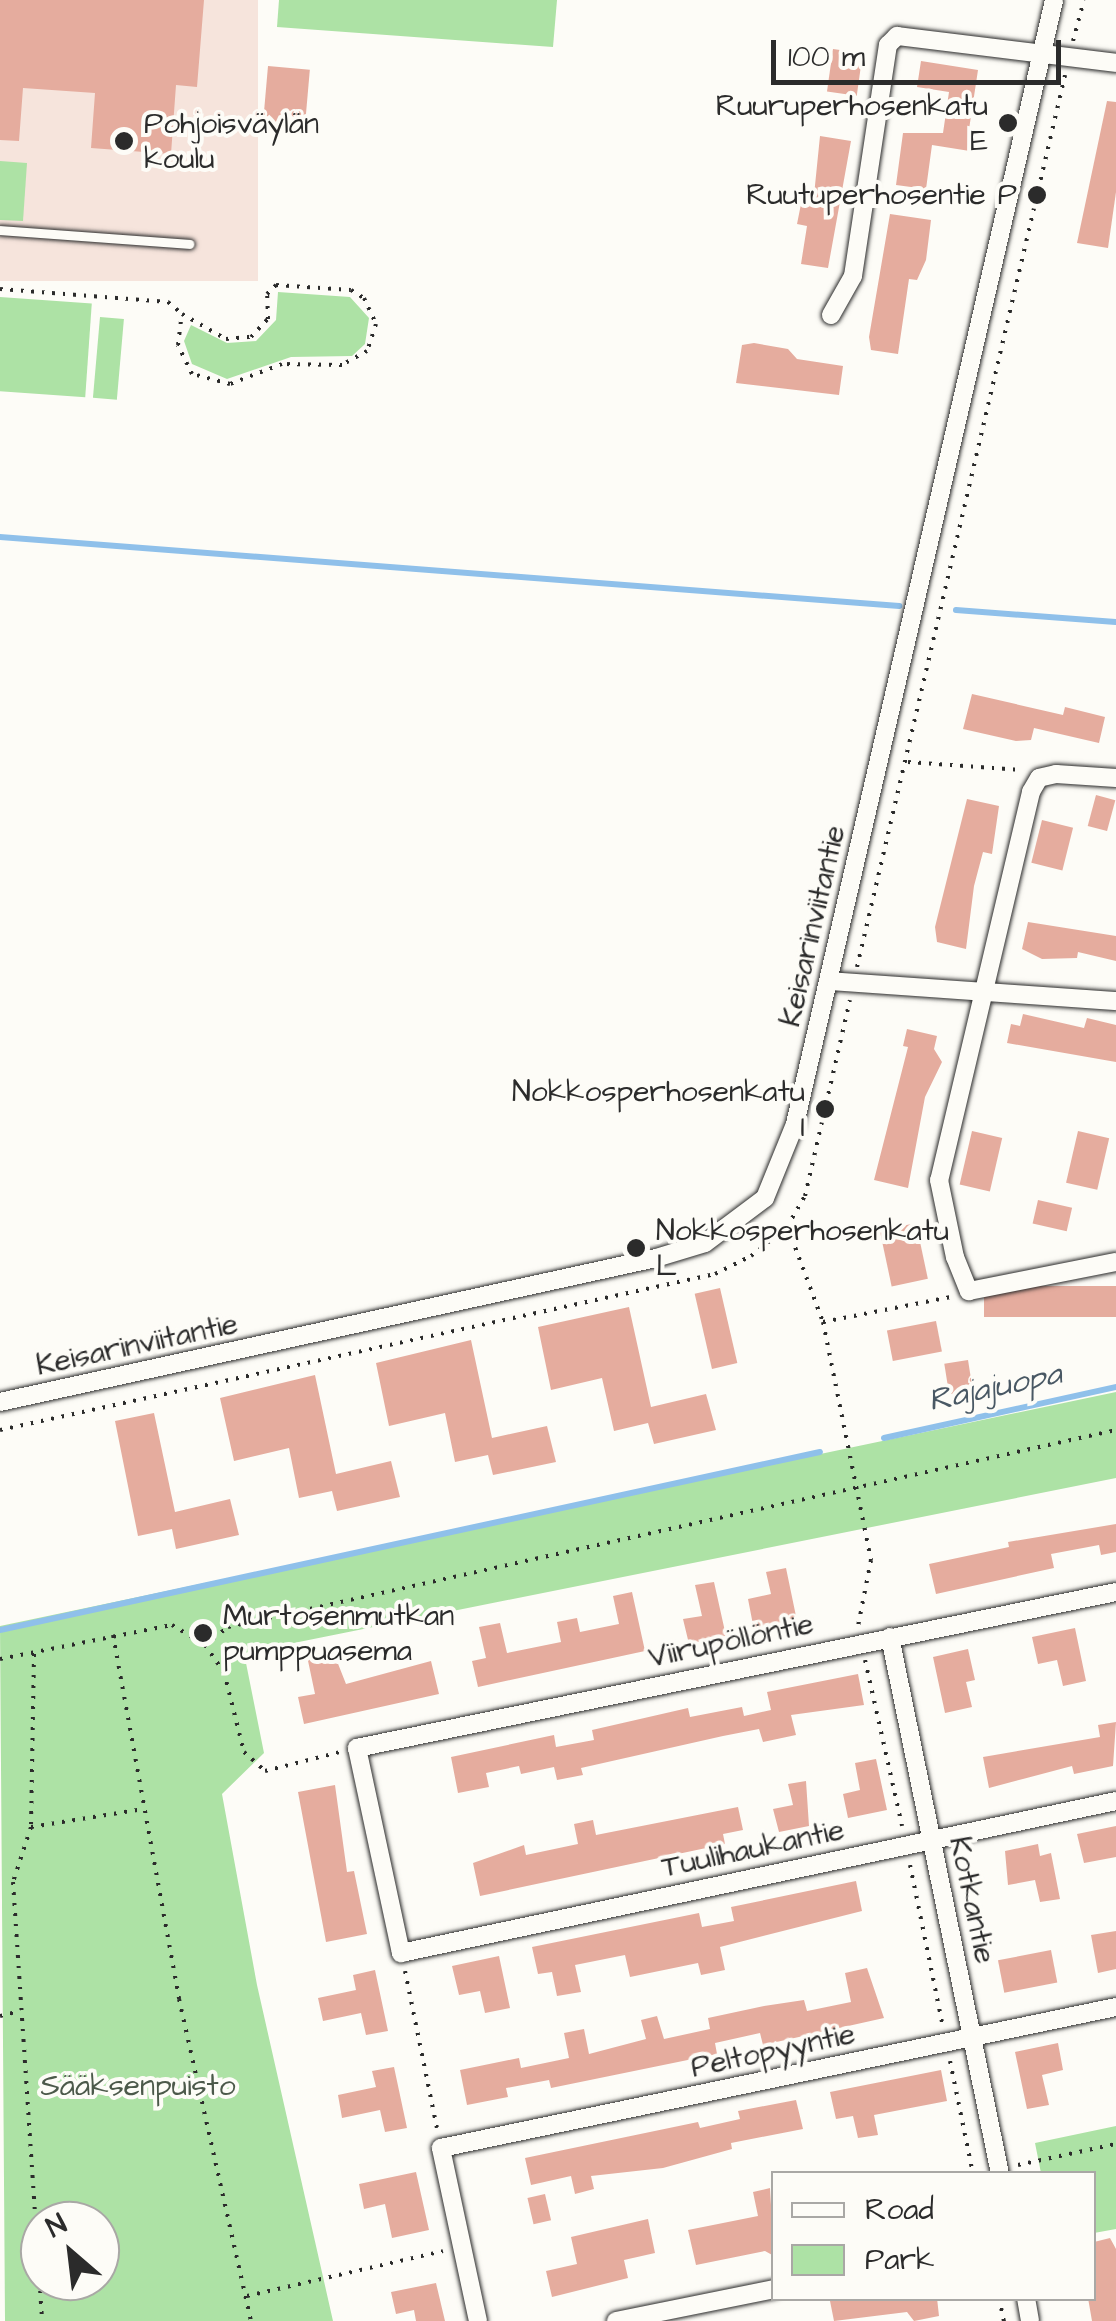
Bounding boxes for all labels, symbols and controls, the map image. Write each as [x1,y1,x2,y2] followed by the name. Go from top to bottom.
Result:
[776,20,1066,82] scale bar
[788,36,865,78] text: 100 m
[716,88,988,158] place label: Ruuruperhosenkatu E
[144,106,319,176] place label: Pohjoisväylän koulu
[997,112,1019,134] marker: Ruuruperhosenkatu E
[113,130,135,152] marker: Pohjoisväylän koulu
[746,177,1017,213] place label: Ruutuperhosentie P
[1026,184,1048,206] marker: Ruutuperhosentie P
[772,822,854,1030] street label: Keisarinviitantie
[512,1074,805,1144] place label: Nokkosperhosenkatu I
[814,1098,836,1120] marker: Nokkosperhosenkatu I
[656,1213,949,1284] place label: Nokkosperhosenkatu L
[625,1237,647,1259] marker: Nokkosperhosenkatu L
[33,1306,241,1384] street label: Keisarinviitantie
[925,1355,1065,1421] water label: Rajajuopa
[223,1598,454,1668] place label: Murtosenmutkan pumppuasema
[645,1606,817,1676] street label: Viirupöllöntie
[192,1622,214,1644] marker: Murtosenmutkan pumppuasema
[659,1812,847,1886] street label: Tuulihaukantie
[941,1833,1003,1967] street label: Kotkantie
[688,2016,858,2086] street label: Peltopyyntie
[40,2068,236,2104] park label: Sääksenpuisto
[771,2171,1096,2301] legend
[865,2189,934,2231] text: Road
[20,2201,120,2301] north arrow
[40,2204,74,2247] text: N
[865,2239,934,2281] text: Park

